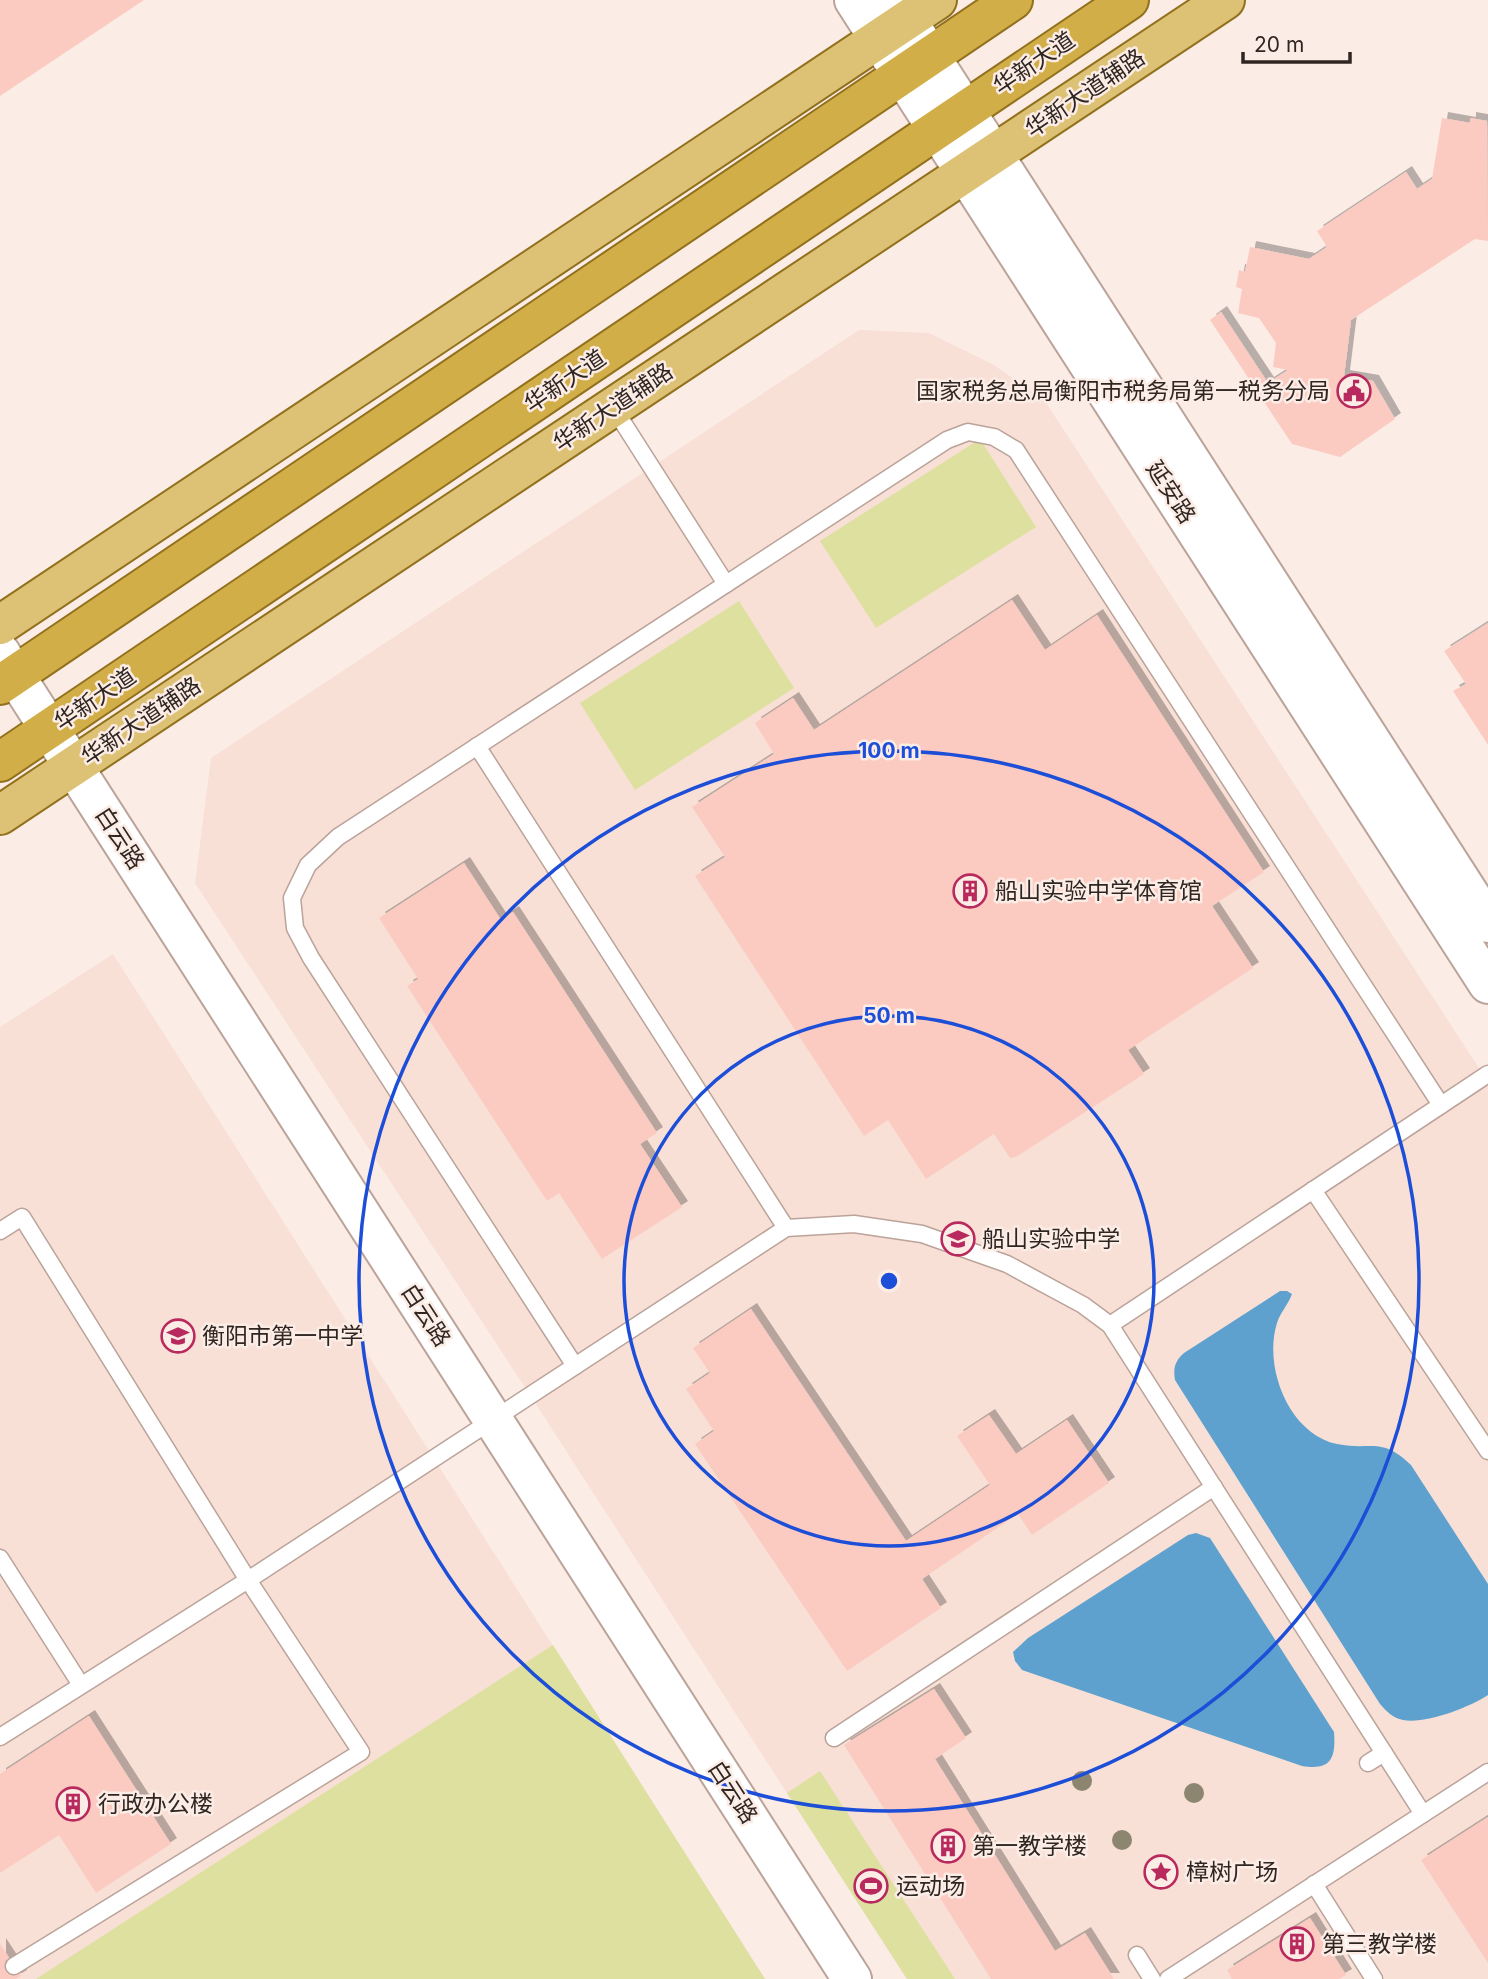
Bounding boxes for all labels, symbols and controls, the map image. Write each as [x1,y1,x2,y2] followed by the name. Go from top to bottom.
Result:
[1243,21,1350,65] scale bar
[988,26,1080,100] street label: 华新大道
[1254,32,1304,57] text: 20 m
[1020,43,1150,143] street label: 华新大道辅路
[519,344,611,418] street label: 华新大道
[548,357,678,457] street label: 华新大道辅路
[1335,372,1373,410] public building icon: 国家税务总局衡阳市税务局第一税务分局
[916,377,1330,405] place label: 国家税务总局衡阳市税务局第一税务分局
[1140,455,1202,529] street label: 延安路
[49,662,141,736] street label: 华新大道
[76,671,206,771] street label: 华新大道辅路
[858,738,920,763] text: 100 m
[89,801,151,875] street label: 白云路
[951,872,989,910] building icon: 船山实验中学体育馆
[995,877,1202,905] place label: 船山实验中学体育馆
[863,1003,915,1028] text: 50 m
[939,1220,977,1258] school or university icon: 船山实验中学
[982,1225,1120,1253] place label: 船山实验中学
[877,1269,901,1293] centre of rings
[395,1278,457,1352] street label: 白云路
[159,1317,197,1355] school or university icon: 衡阳市第一中学
[202,1322,363,1350] place label: 衡阳市第一中学
[702,1755,764,1829] street label: 白云路
[54,1785,92,1823] building icon: 行政办公楼
[98,1790,213,1818] place label: 行政办公楼
[929,1827,967,1865] building icon: 第一教学楼
[972,1832,1087,1860] place label: 第一教学楼
[1142,1853,1180,1891] place icon: 樟树广场
[1186,1858,1278,1886] place label: 樟树广场
[852,1867,890,1905] sports icon: 运动场
[896,1872,965,1900] place label: 运动场
[1278,1925,1316,1963] building icon: 第三教学楼
[1322,1930,1437,1958] place label: 第三教学楼

